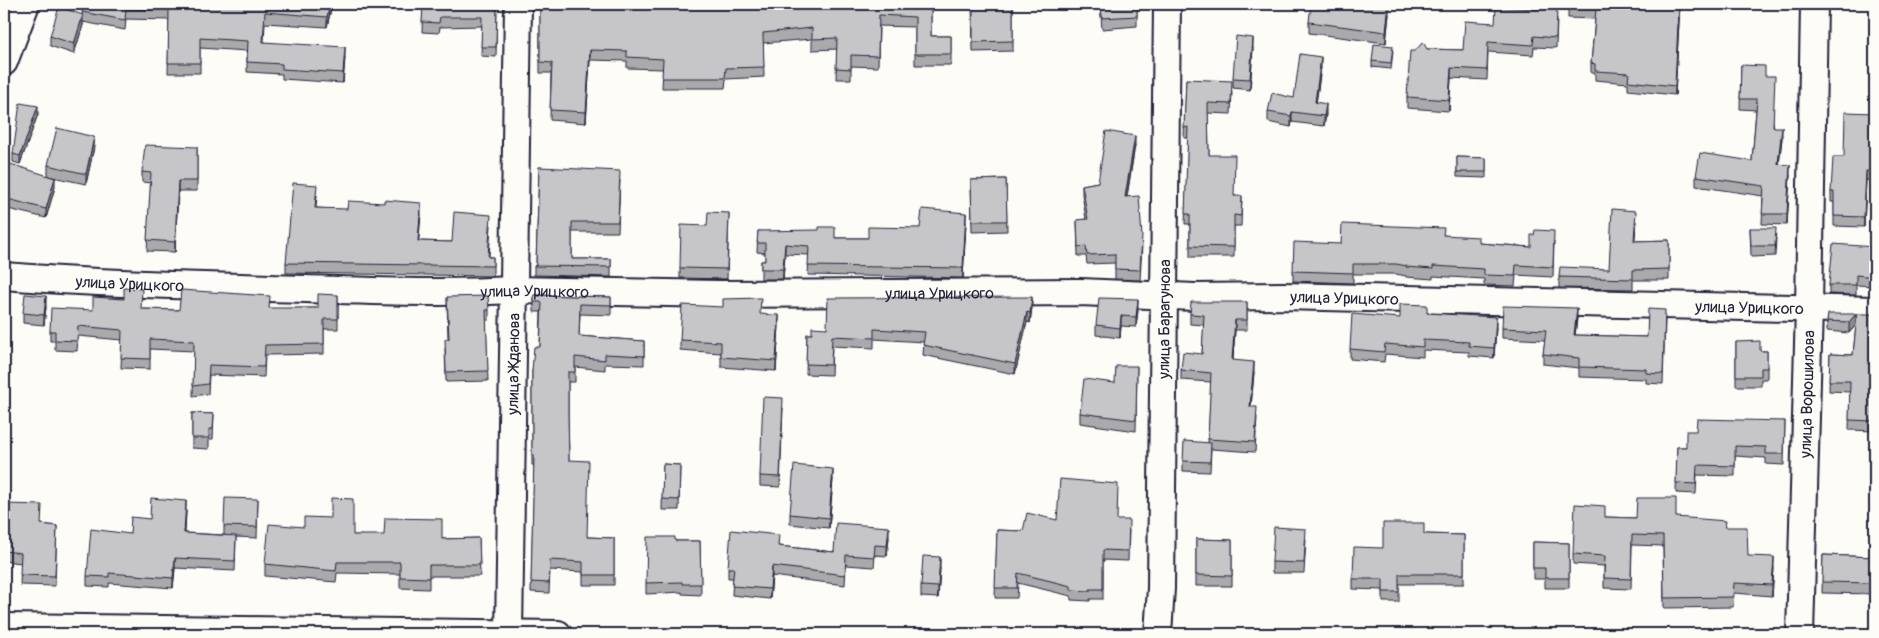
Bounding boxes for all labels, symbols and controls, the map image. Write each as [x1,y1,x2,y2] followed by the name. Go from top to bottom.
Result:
[1154,259,1175,380] street label: улица Барагунова
[74,272,185,296] street label: улица Урицкого
[479,281,590,302] street label: улица Урицкого
[884,283,994,304] street label: улица Урицкого
[1289,287,1399,310] street label: улица Урицкого
[1694,297,1804,319] street label: улица Урицкого
[503,313,525,416] street label: улица Жданова
[1796,330,1819,459] street label: улица Ворошилова

